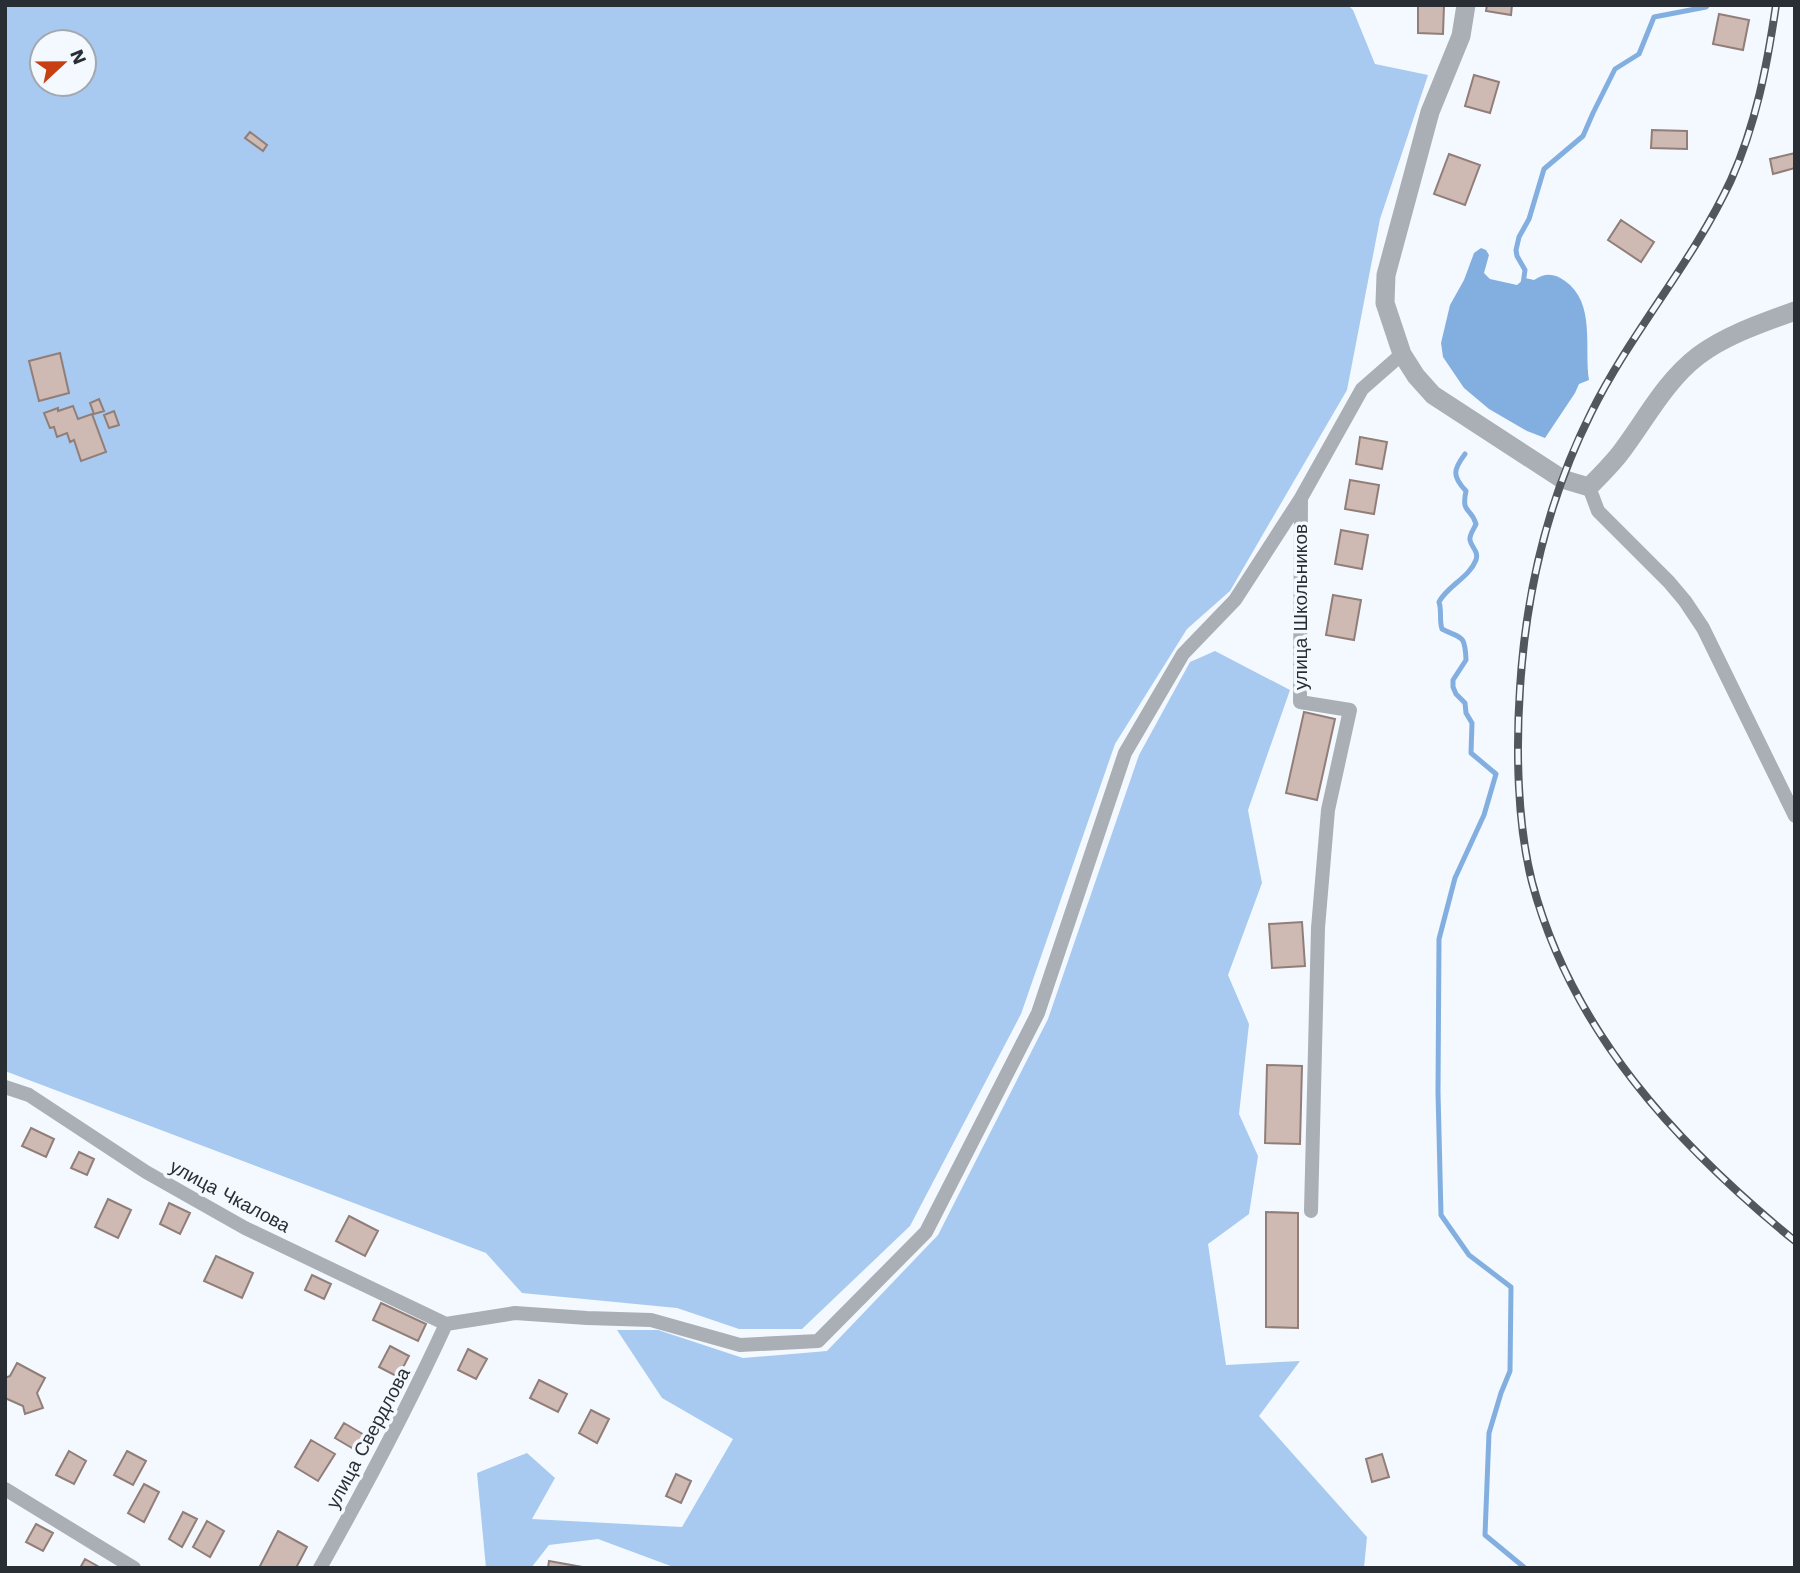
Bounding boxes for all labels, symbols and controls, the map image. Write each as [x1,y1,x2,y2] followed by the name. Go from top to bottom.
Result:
[28,28,98,98] north arrow
[65,46,92,68] text: N
[1289,524,1312,690] street label: улица Школьников
[166,1155,294,1238] street label: улица Чкалова
[321,1363,415,1512] street label: улица Свердлова

